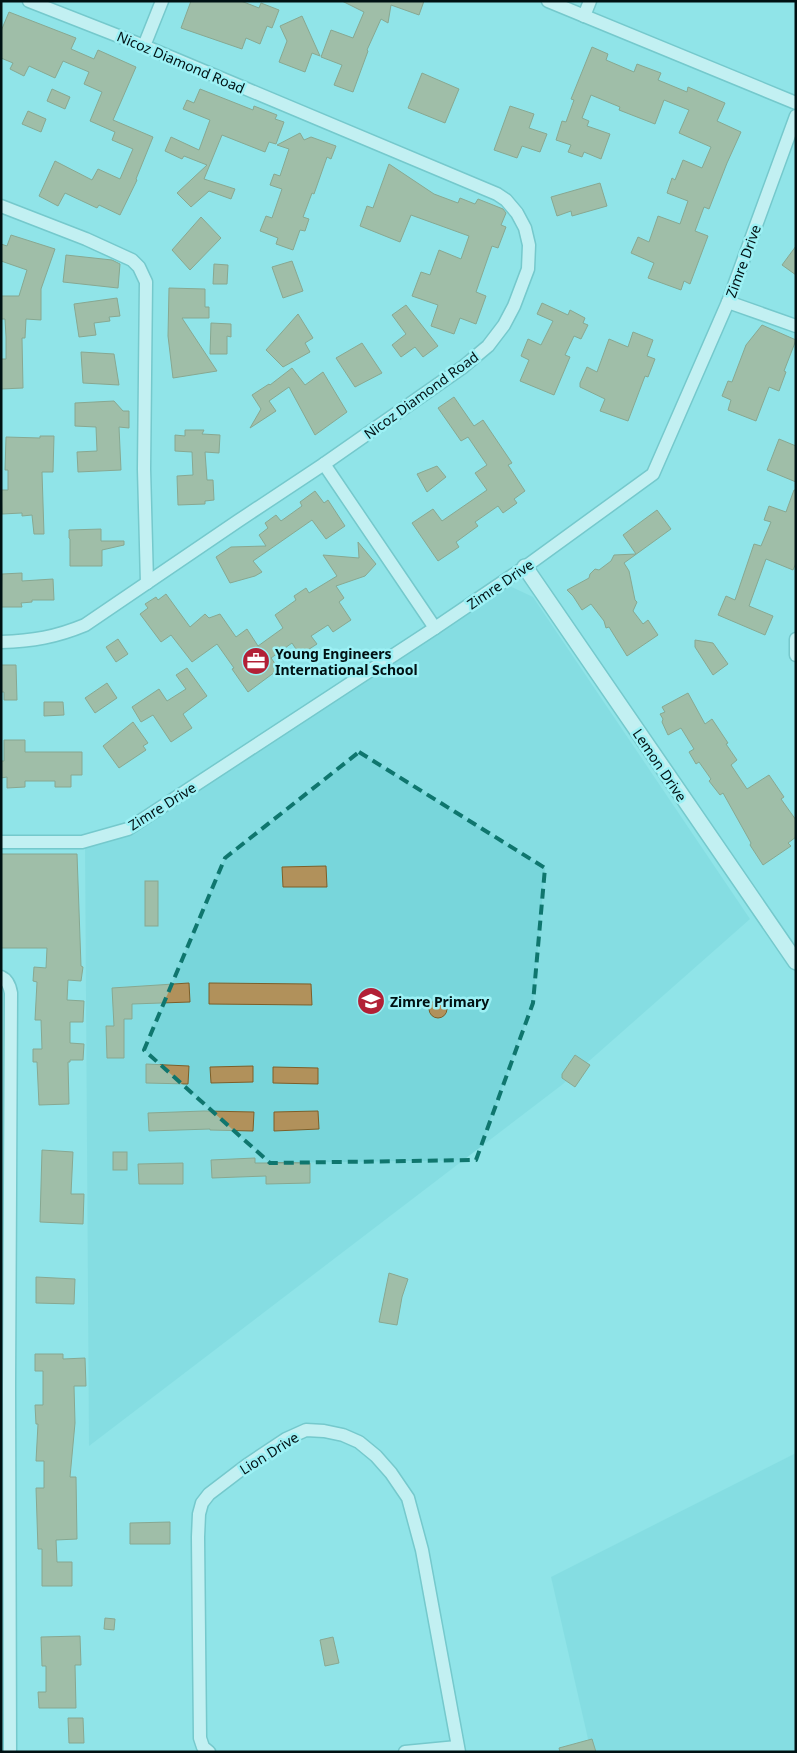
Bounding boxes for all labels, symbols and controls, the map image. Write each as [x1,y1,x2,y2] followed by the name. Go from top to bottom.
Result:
[114,26,248,98] street label: Nicoz Diamond Road
[721,222,765,300] street label: Zimre Drive
[360,347,482,443] street label: Nicoz Diamond Road
[463,555,537,613] street label: Zimre Drive
[275,644,418,679] place label: Young Engineers International School
[241,646,271,676] office icon: Young Engineers International School
[629,725,691,805] street label: Lemon Drive
[125,778,200,834] street label: Zimre Drive
[356,986,386,1016] school or university icon: Zimre Primary
[390,992,489,1011] place label: Zimre Primary
[236,1427,302,1479] street label: Lion Drive

